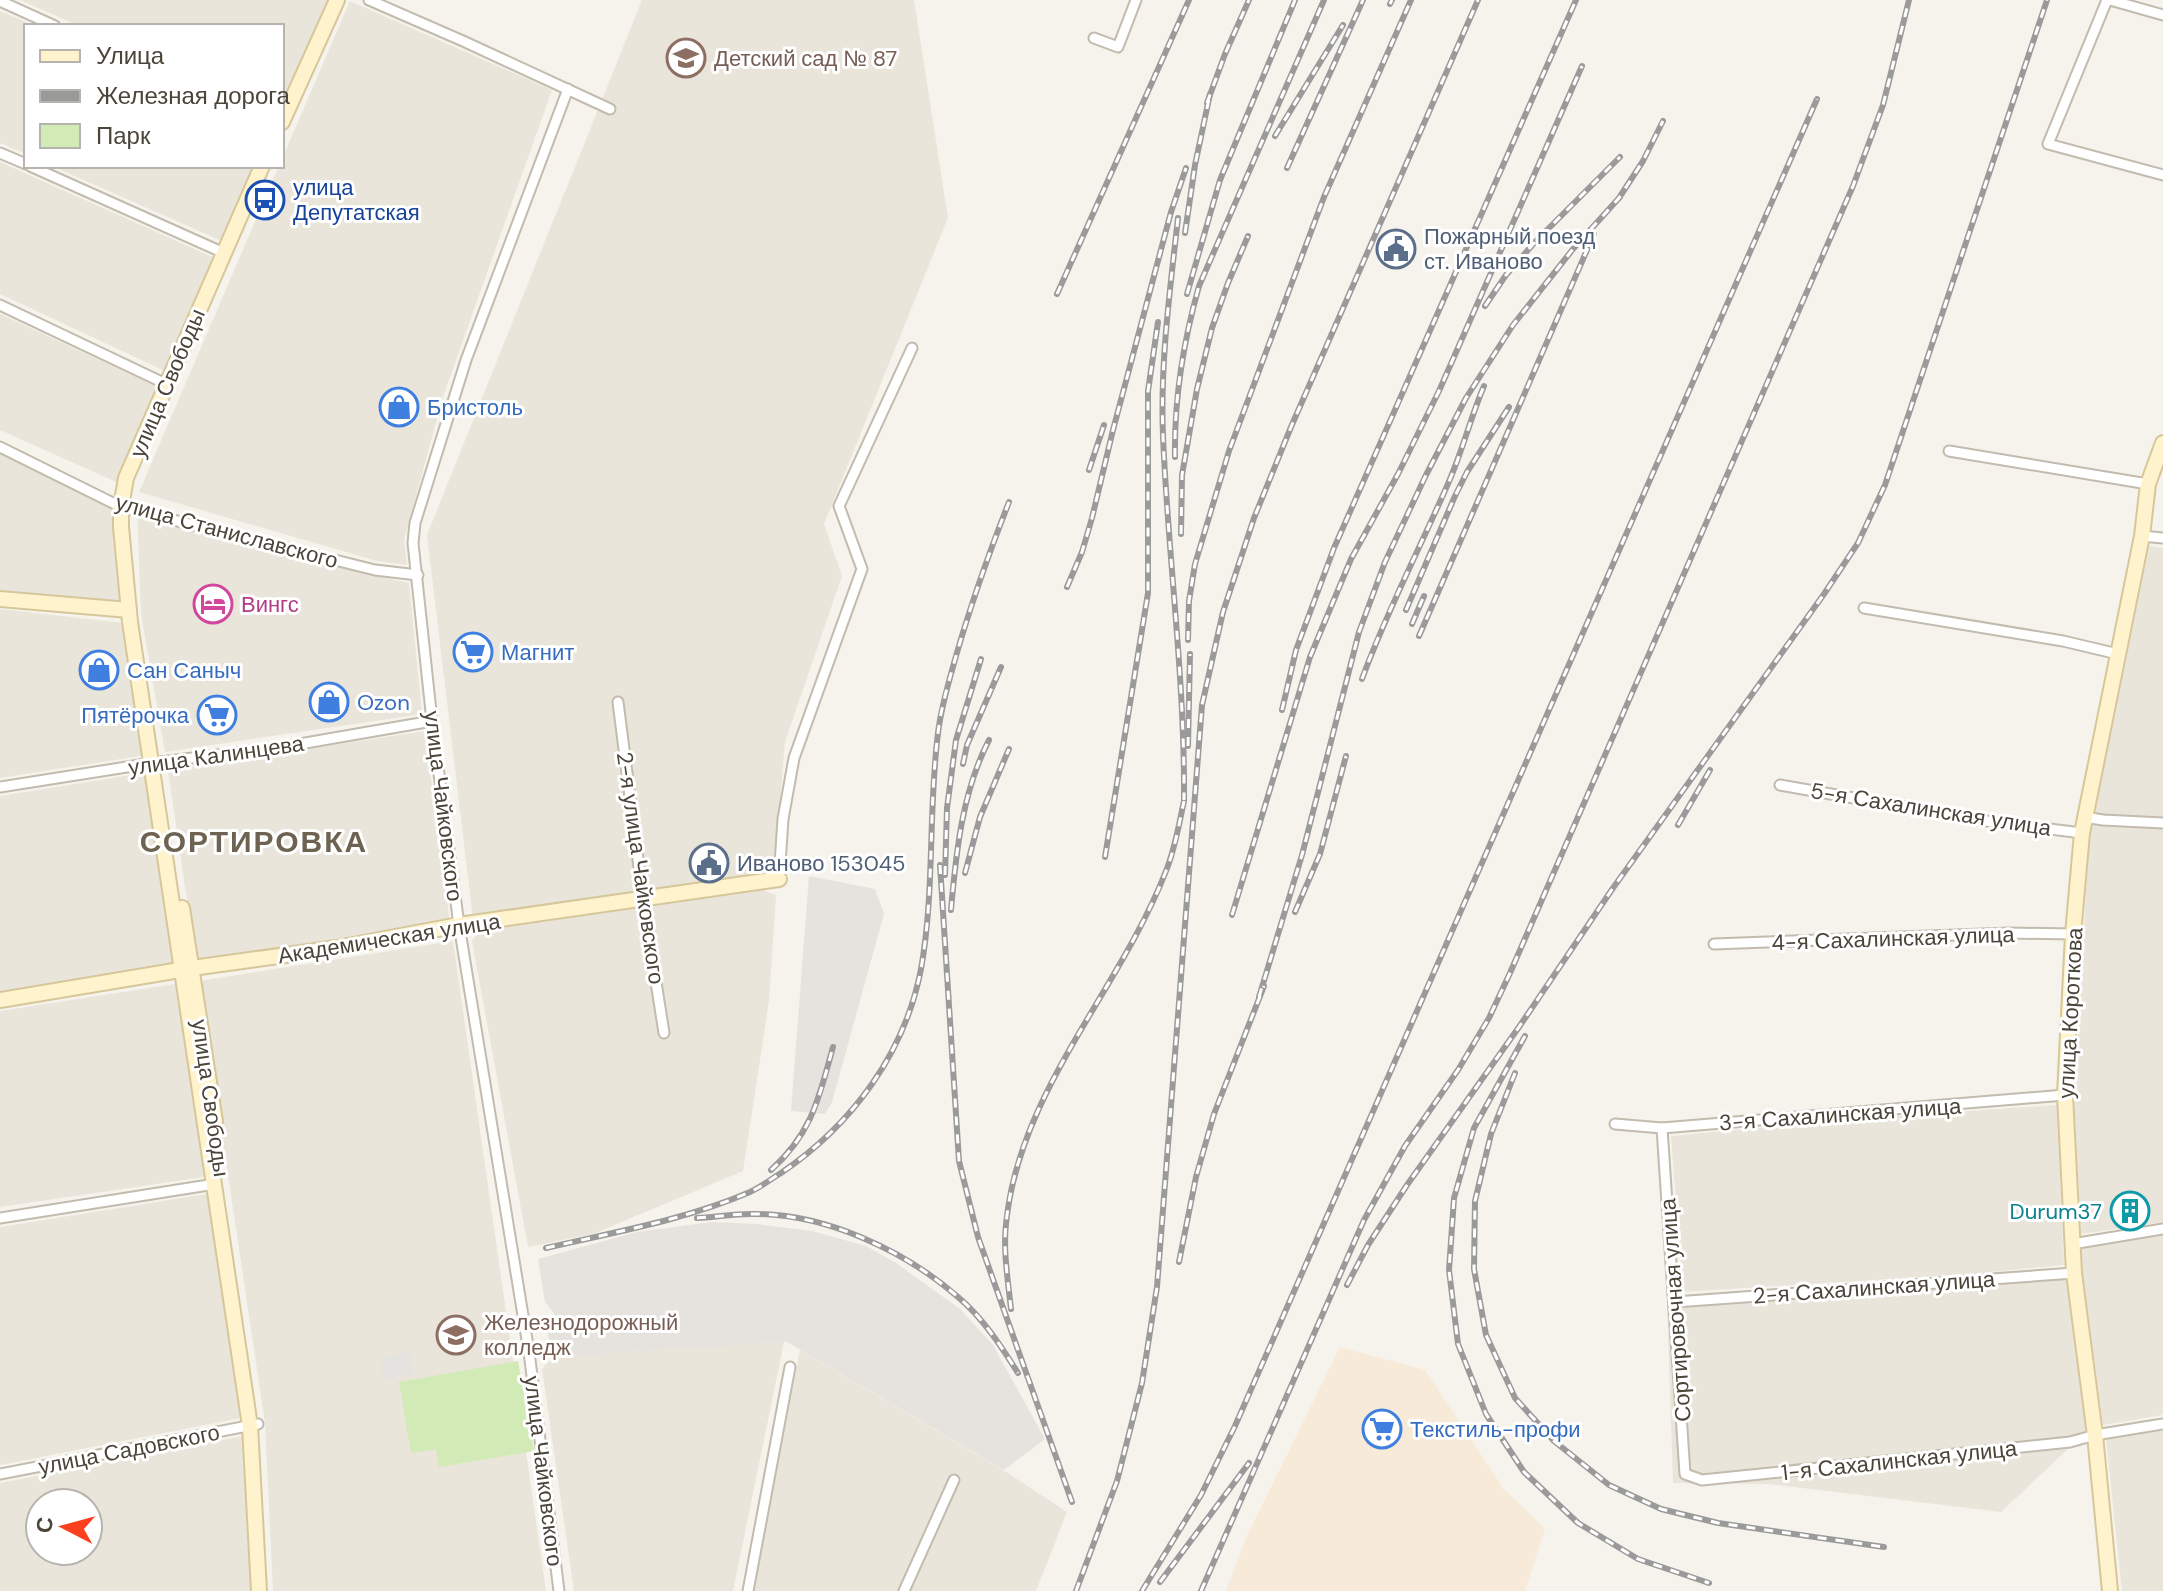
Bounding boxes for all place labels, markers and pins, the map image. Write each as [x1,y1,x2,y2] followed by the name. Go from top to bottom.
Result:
[665,37,707,79] school or university icon: Детский сад № 87
[714,44,897,73] place label: Детский сад № 87
[293,173,420,227] place label: улица Депутатская
[244,179,286,221] bus stop icon: улица Депутатская
[1424,222,1596,276] place label: Пожарный поезд ст. Иваново
[1375,228,1417,270] public building icon: Пожарный поезд ст. Иваново
[378,386,420,428] shop icon: Бристоль
[427,393,523,422] place label: Бристоль
[192,583,234,625] hotel icon: Вингс
[241,590,299,619] place label: Вингс
[452,631,494,673] supermarket icon: Магнит
[501,638,574,667] place label: Магнит
[78,649,120,691] shop icon: Сан Саныч
[127,656,241,685] place label: Сан Саныч
[308,681,350,723] shop icon: Ozon
[357,688,410,717] place label: Ozon
[196,694,238,736] supermarket icon: Пятёрочка
[81,701,190,730] place label: Пятёрочка
[688,842,730,884] public building icon: Иваново 153045
[737,849,906,878] place label: Иваново 153045
[2109,1190,2151,1232] building icon: Durum37
[2010,1197,2102,1226] place label: Durum37
[484,1308,678,1362] place label: Железнодорожный колледж
[435,1314,477,1356] school or university icon: Железнодорожный колледж
[1361,1408,1403,1450] supermarket icon: Текстиль-профи
[1410,1415,1581,1444] place label: Текстиль-профи

